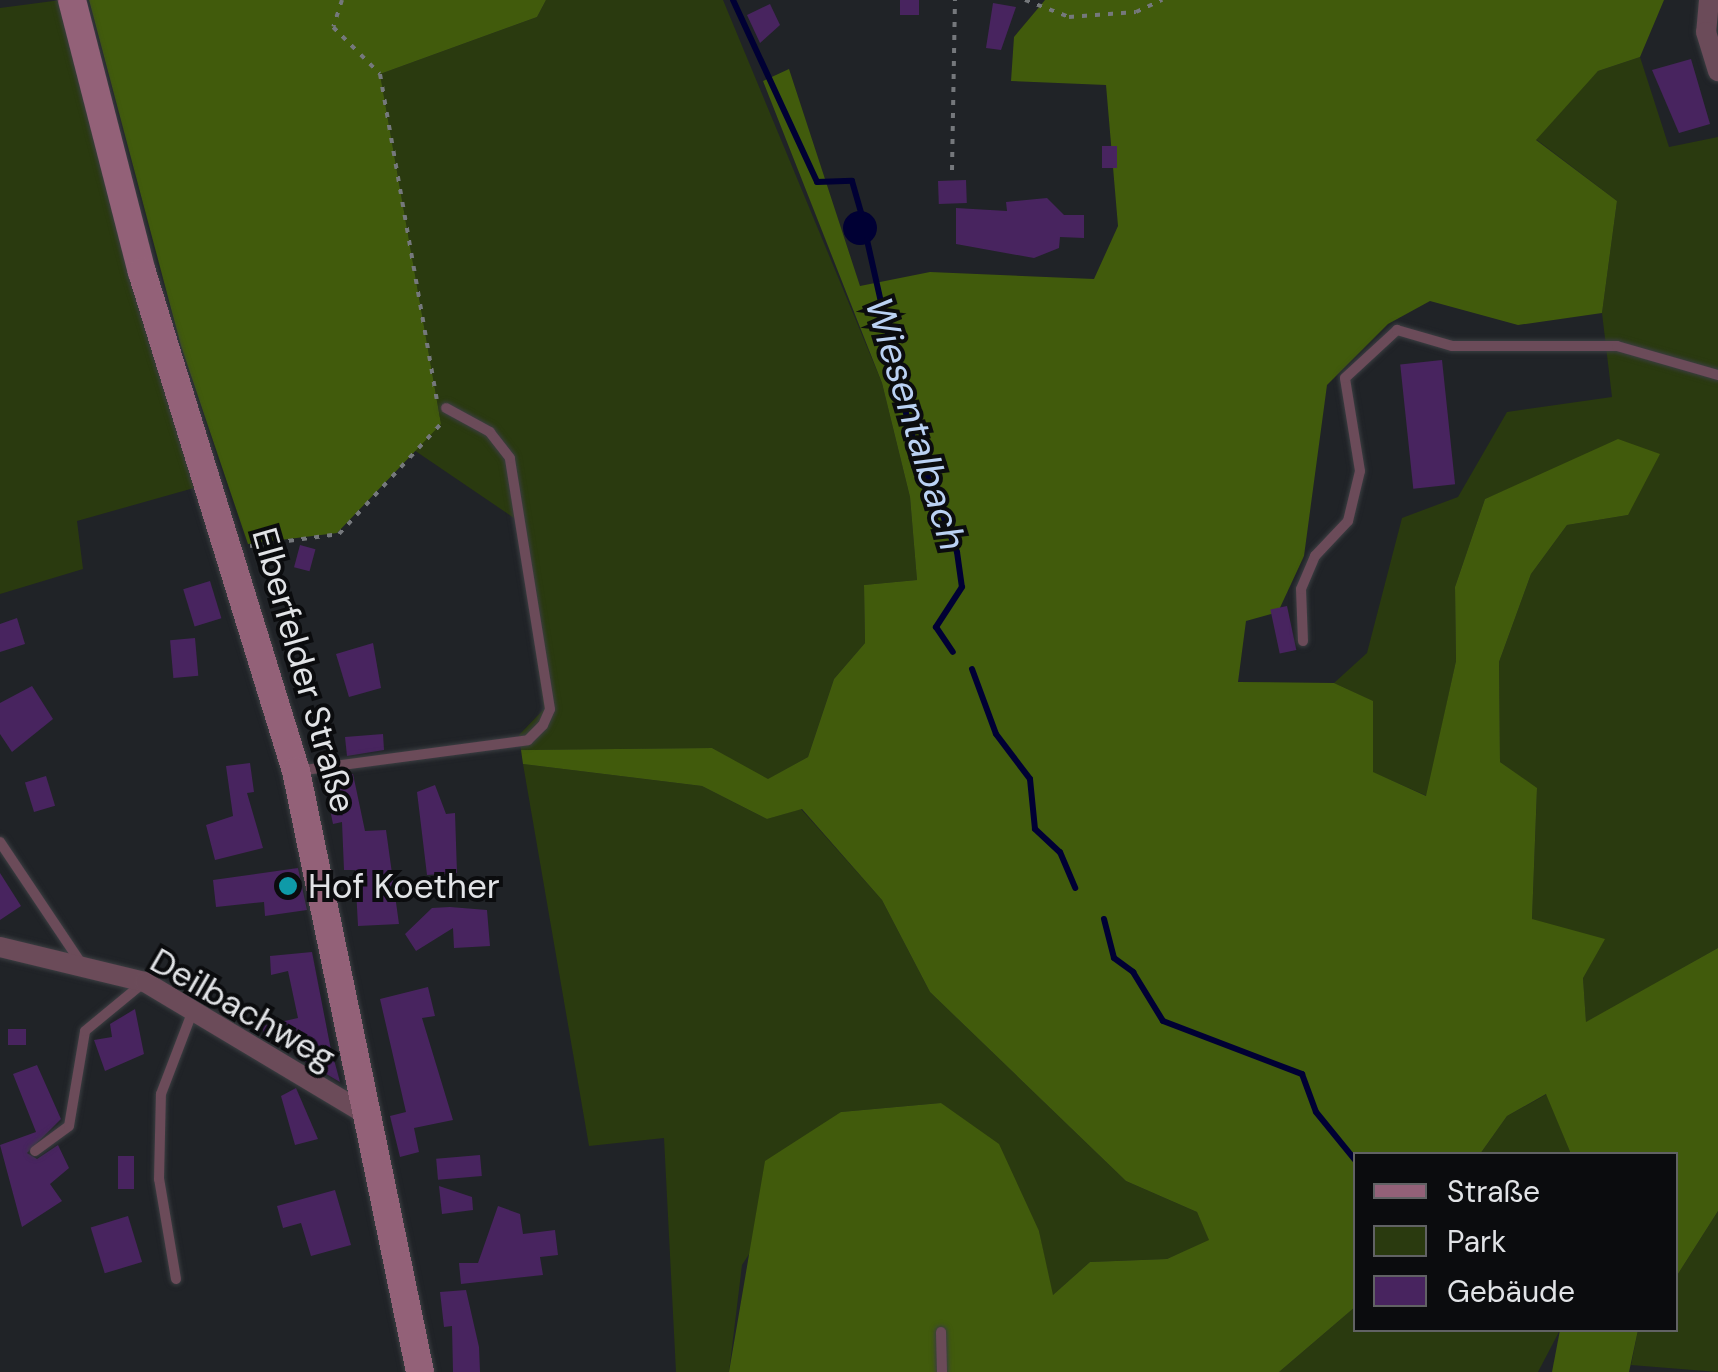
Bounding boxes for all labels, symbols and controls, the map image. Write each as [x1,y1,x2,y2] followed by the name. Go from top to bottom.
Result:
[855,292,975,556] water label: Wiesentalbach
[243,523,365,817] street label: Elberfelder Straße
[308,865,500,907] place label: Hof Koether
[277,875,299,897] marker: Hof Koether
[143,939,343,1079] street label: Deilbachweg
[1353,1152,1678,1332] legend
[1447,1172,1540,1211] text: Straße
[1447,1222,1506,1261] text: Park
[1447,1272,1575,1311] text: Gebäude

